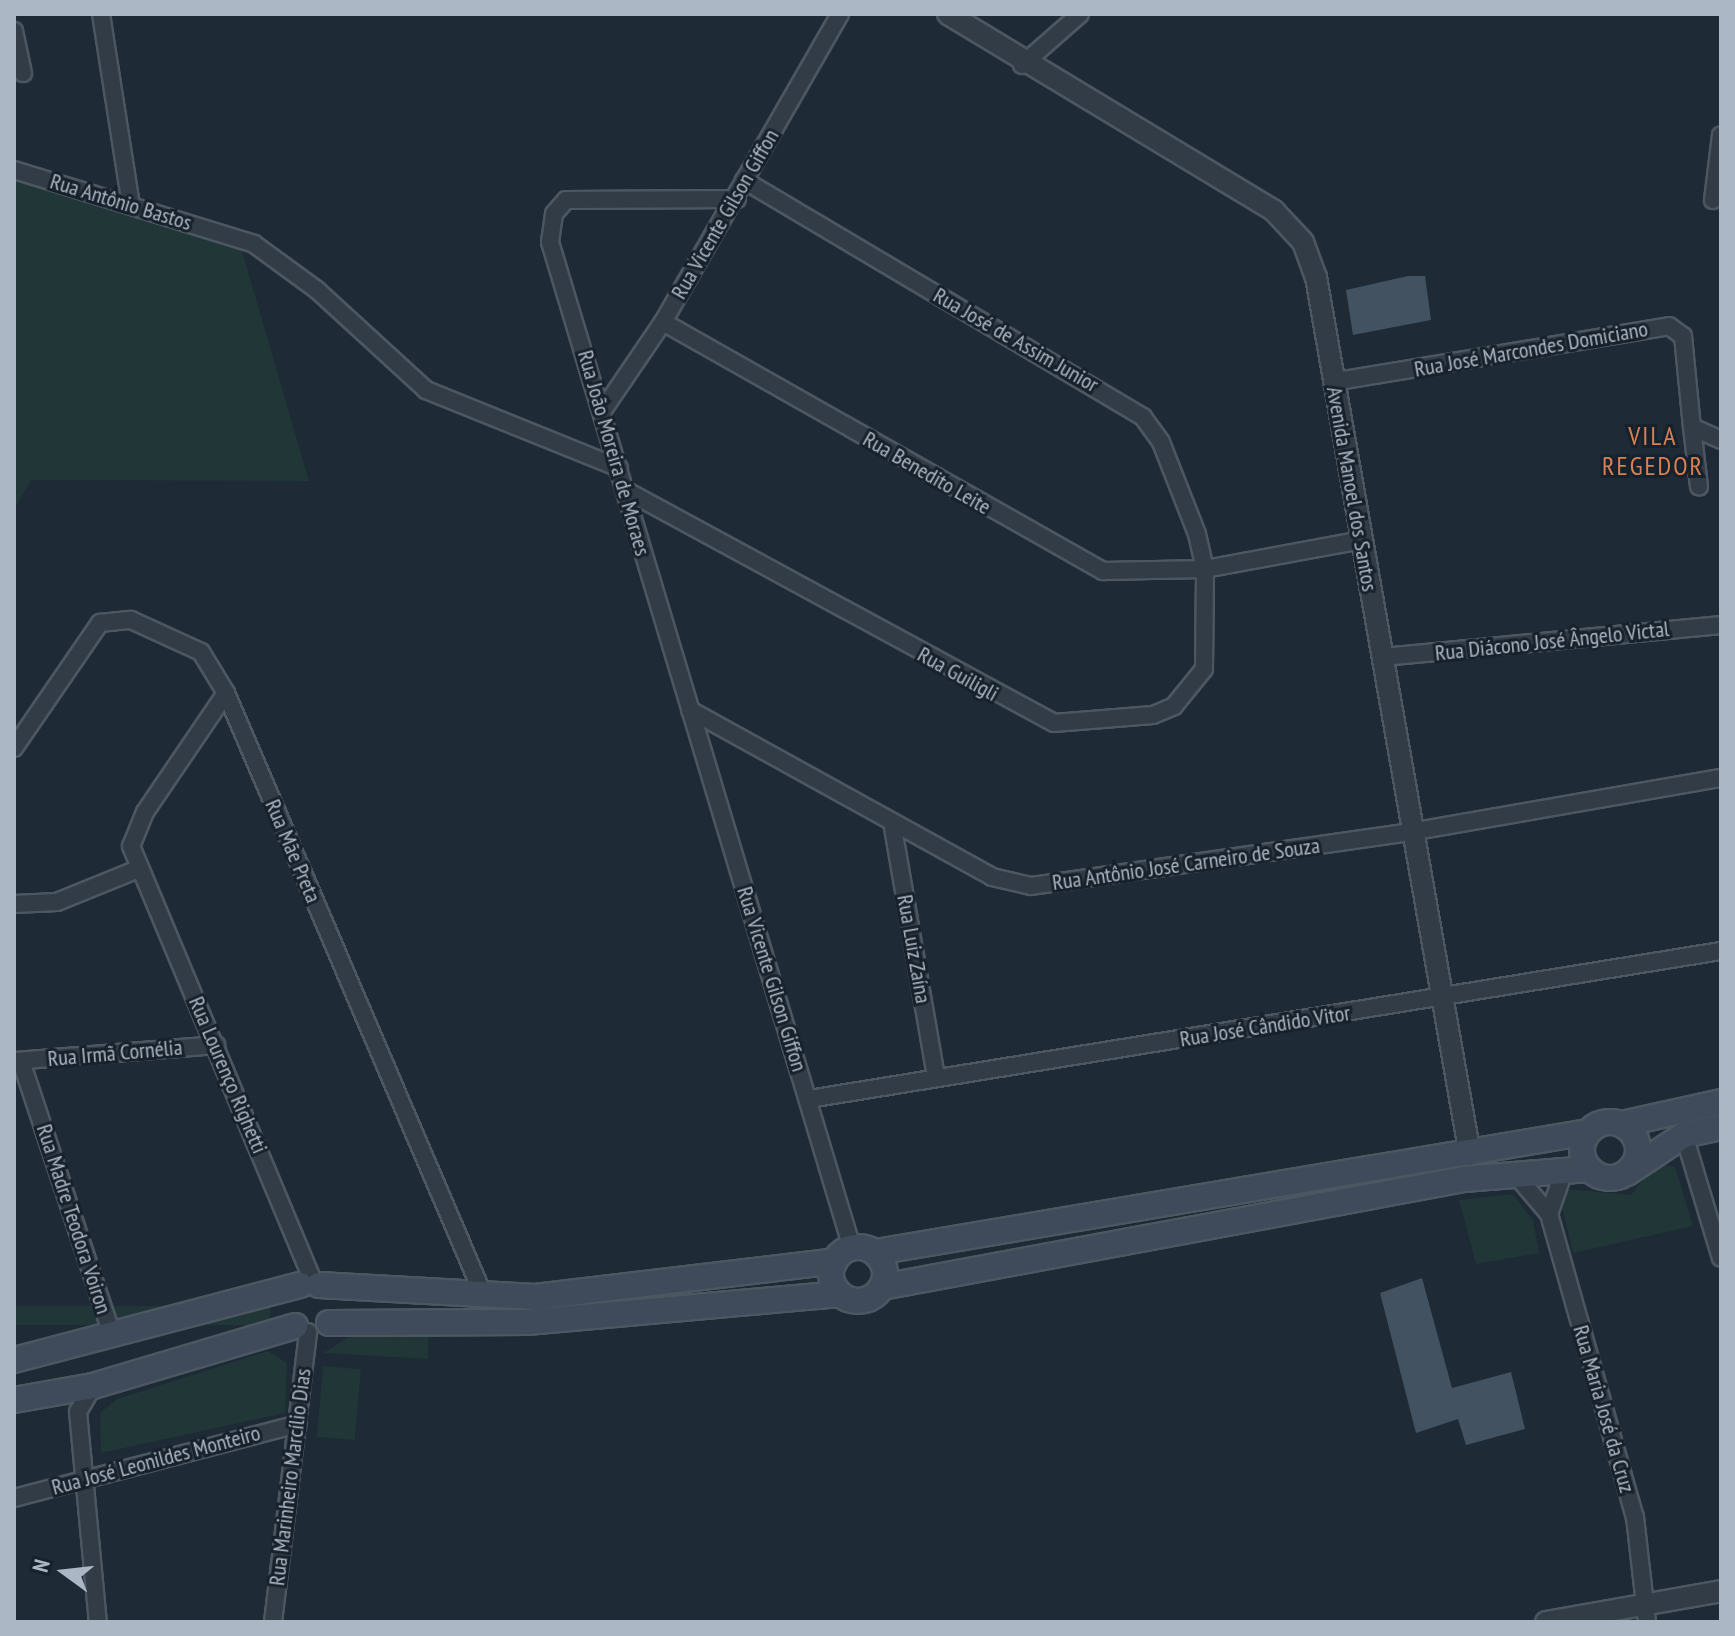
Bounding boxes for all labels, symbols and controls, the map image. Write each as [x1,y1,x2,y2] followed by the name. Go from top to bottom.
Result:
[666,124,784,304] street label: Rua Vicente Gilson Giffon
[47,168,195,236] street label: Rua Antônio Bastos
[929,282,1103,398] street label: Rua José de Assim Junior
[1412,315,1650,383] street label: Rua José Marcondes Domiciano
[572,347,656,559] street label: Rua João Moreira de Moraes
[1321,385,1383,593] street label: Avenida Manoel dos Santos
[1602,420,1704,482] district label: VILA REGEDOR
[858,426,996,520] street label: Rua Benedito Leite
[1433,616,1671,666] street label: Rua Diácono José Ângelo Victal
[913,641,1003,707] street label: Rua Guiligli
[259,795,327,907] street label: Rua Mãe Preta
[1050,832,1322,896] street label: Rua Antônio José Carneiro de Souza
[731,883,813,1075] street label: Rua Vicente Gilson Giffon
[891,892,937,1006] street label: Rua Luiz Zaína
[183,993,273,1157] street label: Rua Lourenço Righetti
[1178,999,1352,1053] street label: Rua José Cândido Vitor
[47,1034,183,1072] street label: Rua Irmã Cornélia
[31,1120,117,1318] street label: Rua Madre Teodora Voiron
[1567,1322,1641,1496] street label: Rua Maria José da Cruz
[264,1367,316,1587] street label: Rua Marinheiro Marcílio Dias
[49,1419,263,1501] street label: Rua José Leonildes Monteiro
[24,1532,104,1612] north arrow
[26,1556,56,1575] text: N

